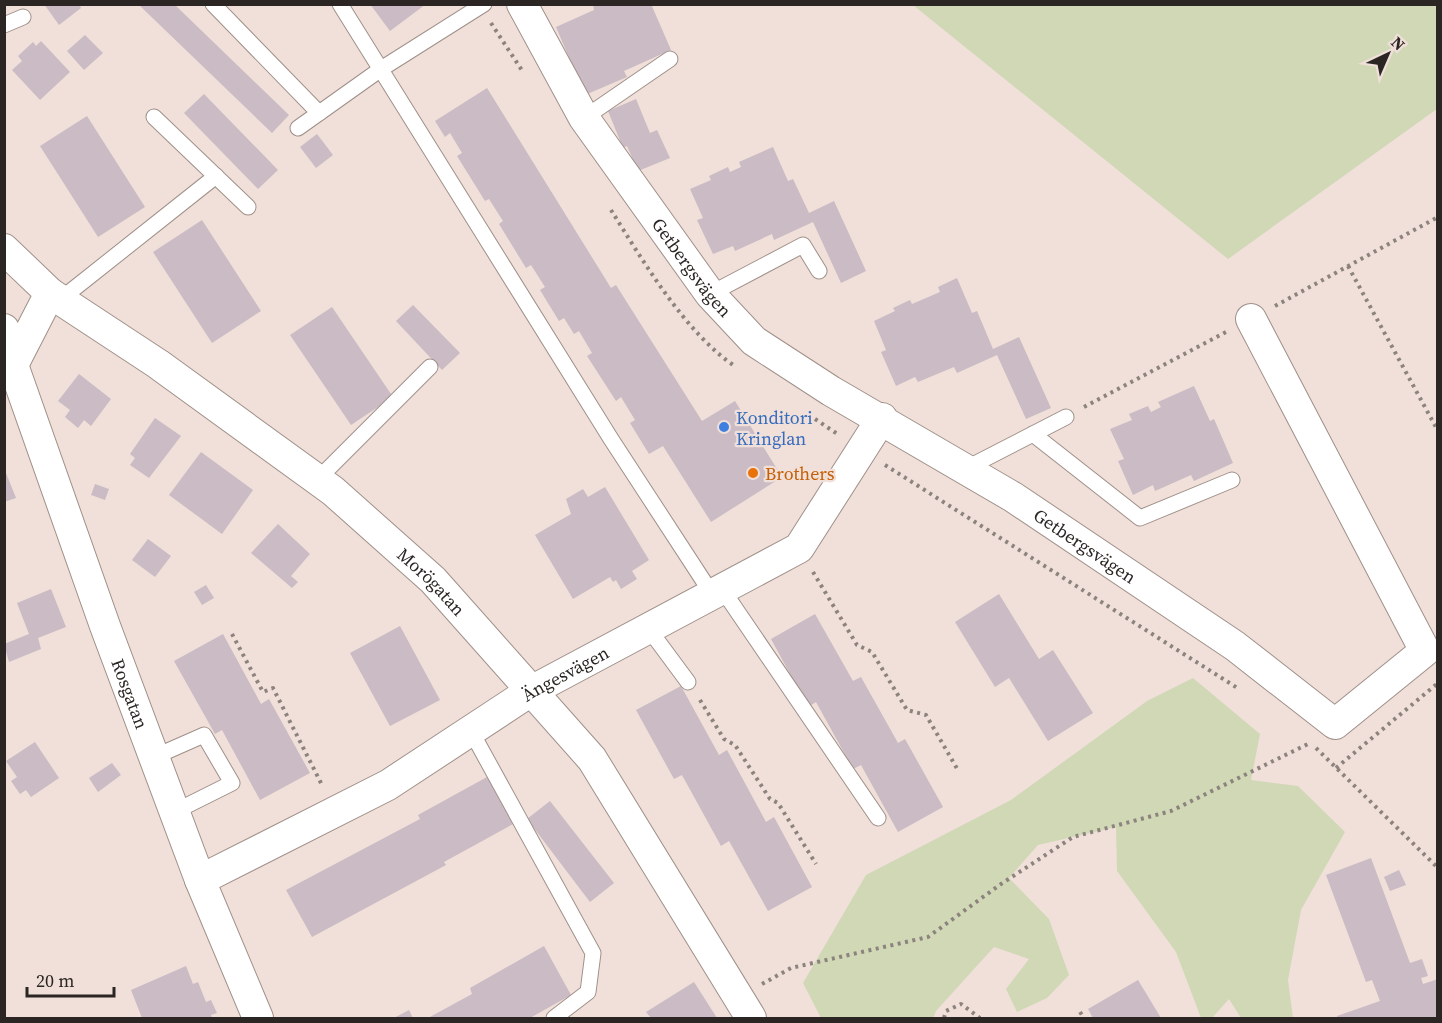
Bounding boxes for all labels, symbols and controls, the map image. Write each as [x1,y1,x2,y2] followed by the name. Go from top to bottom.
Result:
[1358,24,1418,84] north arrow
[1387,31,1411,55] text: N
[647,212,738,322] street label: Getbergsvägen
[736,405,813,451] place label: Konditori Kringlan
[717,420,731,434] marker: Konditori Kringlan
[765,461,835,486] place label: Brothers
[746,466,760,480] marker: Brothers
[1029,502,1141,589] street label: Getbergsvägen
[392,542,471,621] street label: Morögatan
[516,639,613,707] street label: Ängesvägen
[106,655,155,732] street label: Rosgatan
[27,960,114,998] scale bar
[36,968,74,993] text: 20 m

